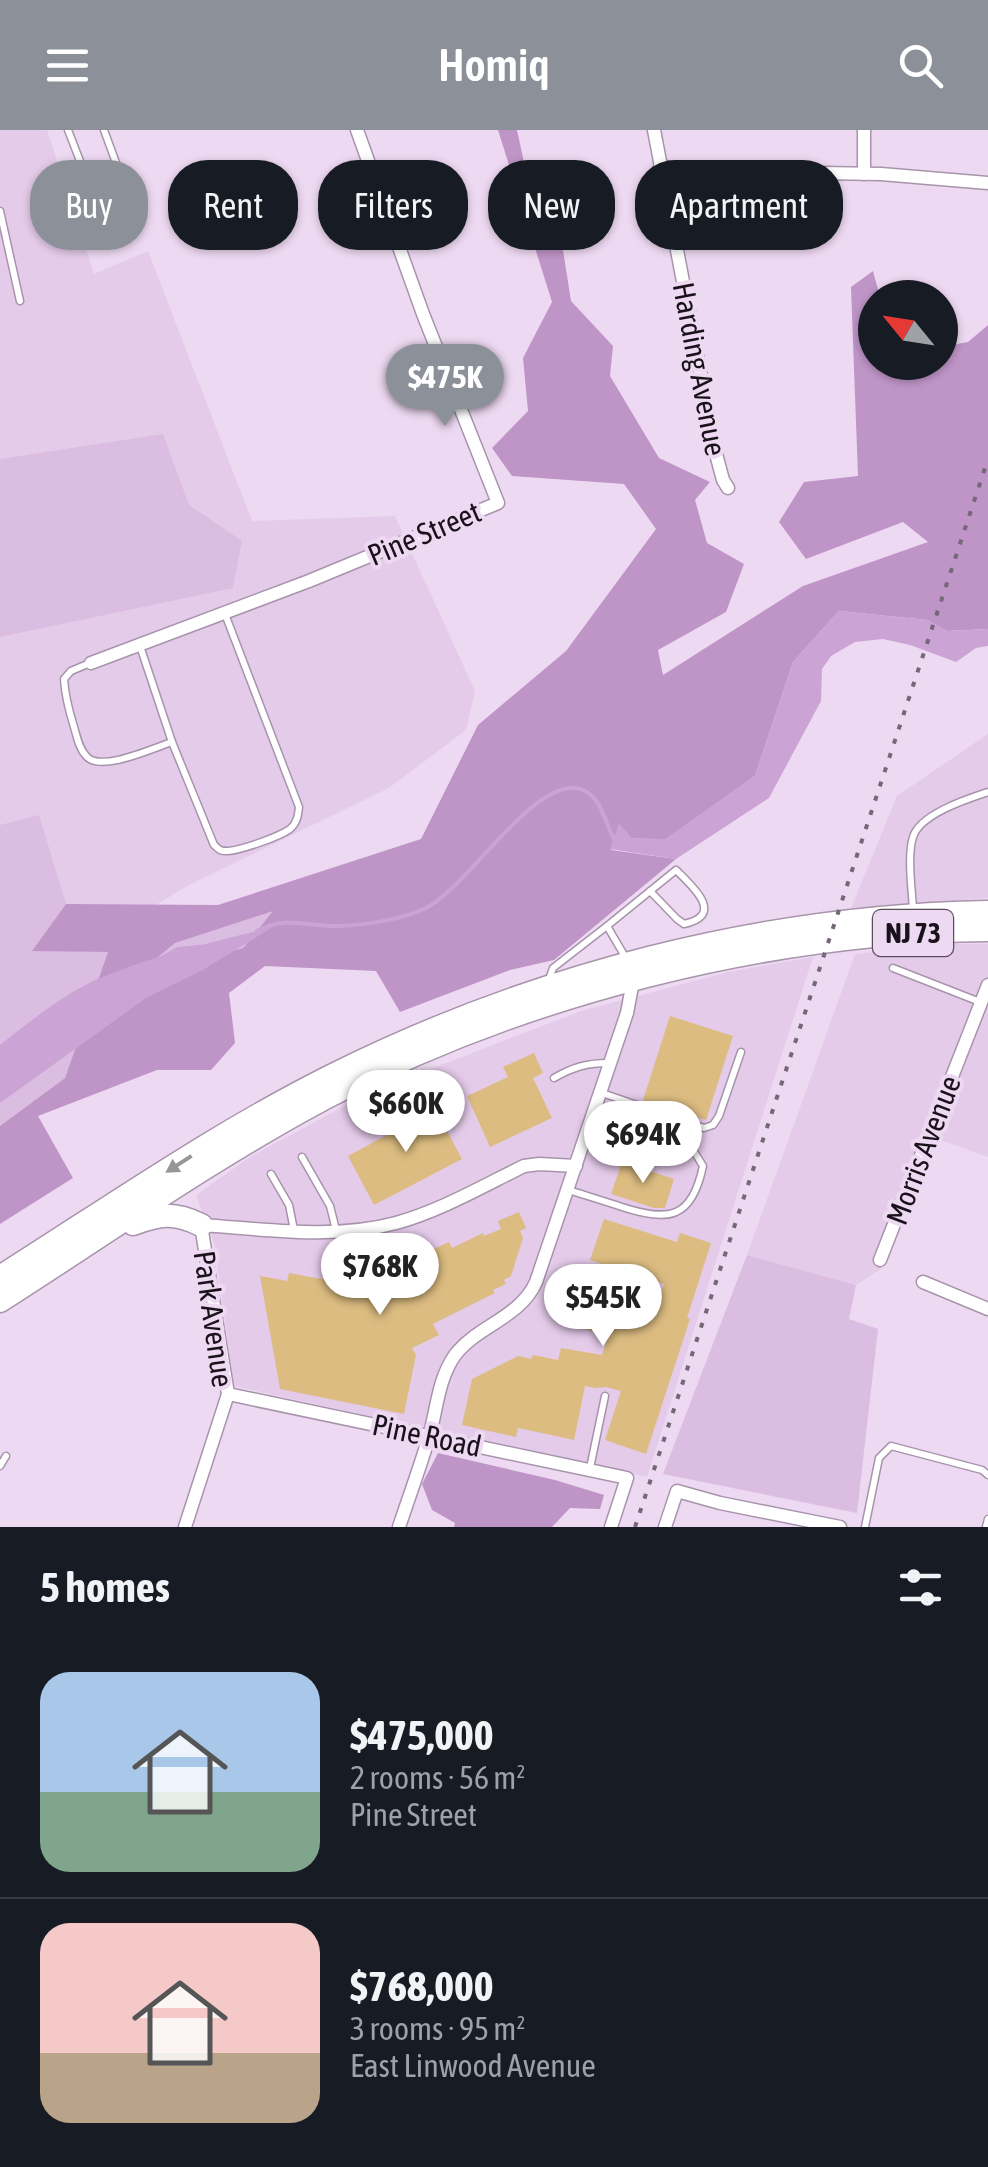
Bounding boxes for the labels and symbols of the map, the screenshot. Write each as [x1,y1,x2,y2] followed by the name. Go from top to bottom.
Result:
[667,279,733,459] street label: Harding Avenue
[858,280,958,380] north arrow
[375,344,515,429] pin: $475K
[363,494,485,572] street label: Pine Street
[873,910,953,956] road number: NJ 73
[336,1070,476,1155] pin: $660K
[879,1071,967,1229] street label: Morris Avenue
[573,1101,713,1186] pin: $694K
[165,1154,193,1172] one-way arrow
[310,1233,450,1318] pin: $768K
[188,1249,240,1389] street label: Park Avenue
[533,1264,673,1349] pin: $545K
[369,1407,485,1463] street label: Pine Road

